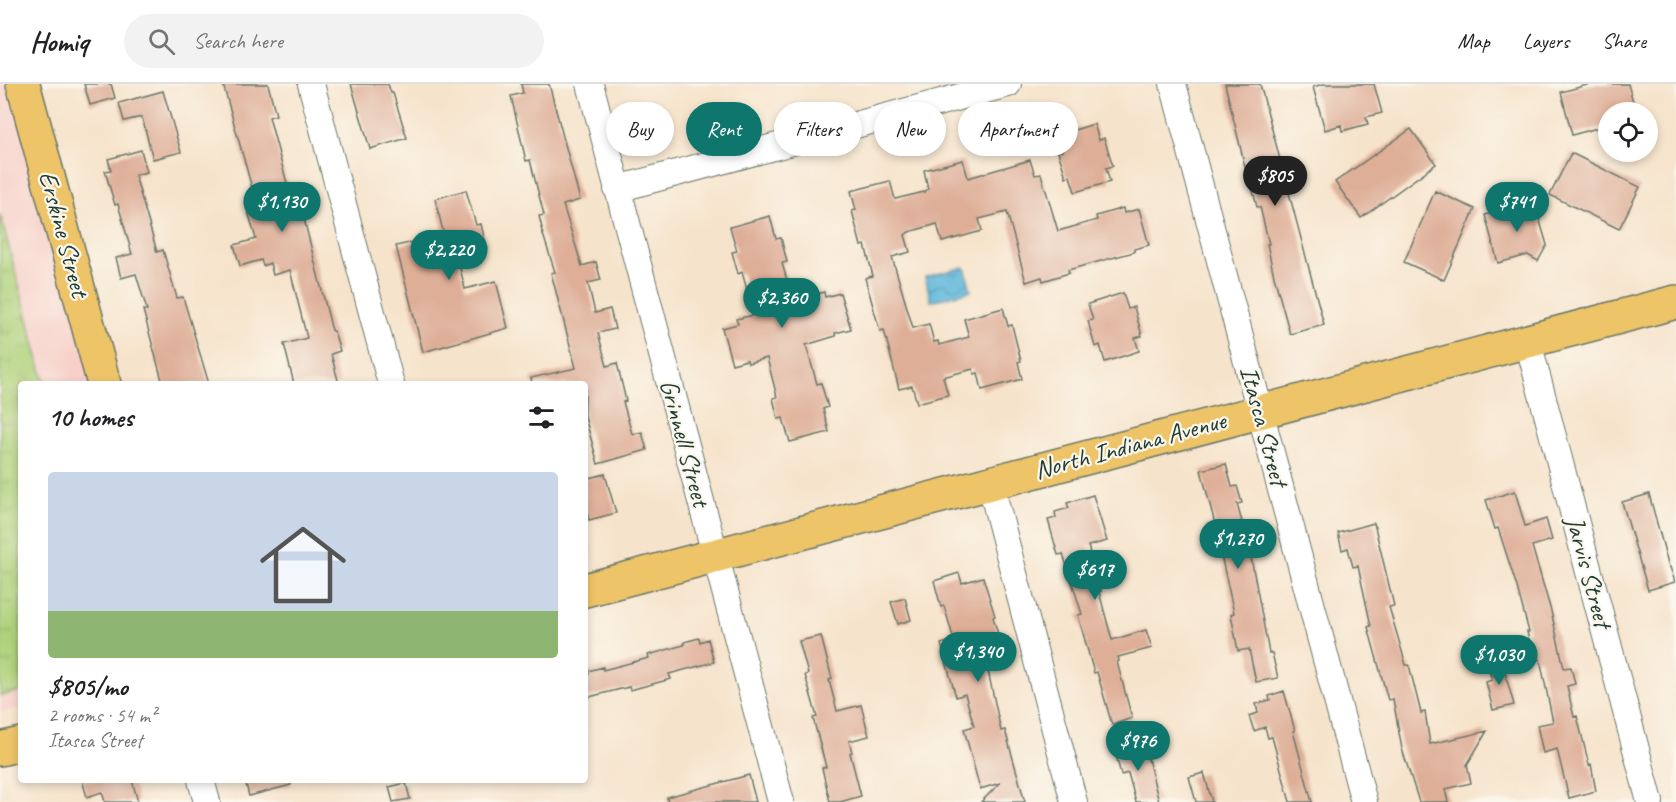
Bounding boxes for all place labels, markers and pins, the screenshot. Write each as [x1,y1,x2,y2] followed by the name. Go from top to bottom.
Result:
[1239,156,1311,207] pin: $805
[233,182,331,233] pin: $1,130
[1481,182,1553,233] pin: $741
[400,230,498,281] pin: $2,220
[733,278,831,329] pin: $2,360
[1189,519,1287,570] pin: $1,270
[1059,550,1131,601] pin: $617
[929,632,1027,683] pin: $1,340
[1450,635,1548,686] pin: $1,030
[1102,721,1174,772] pin: $976

